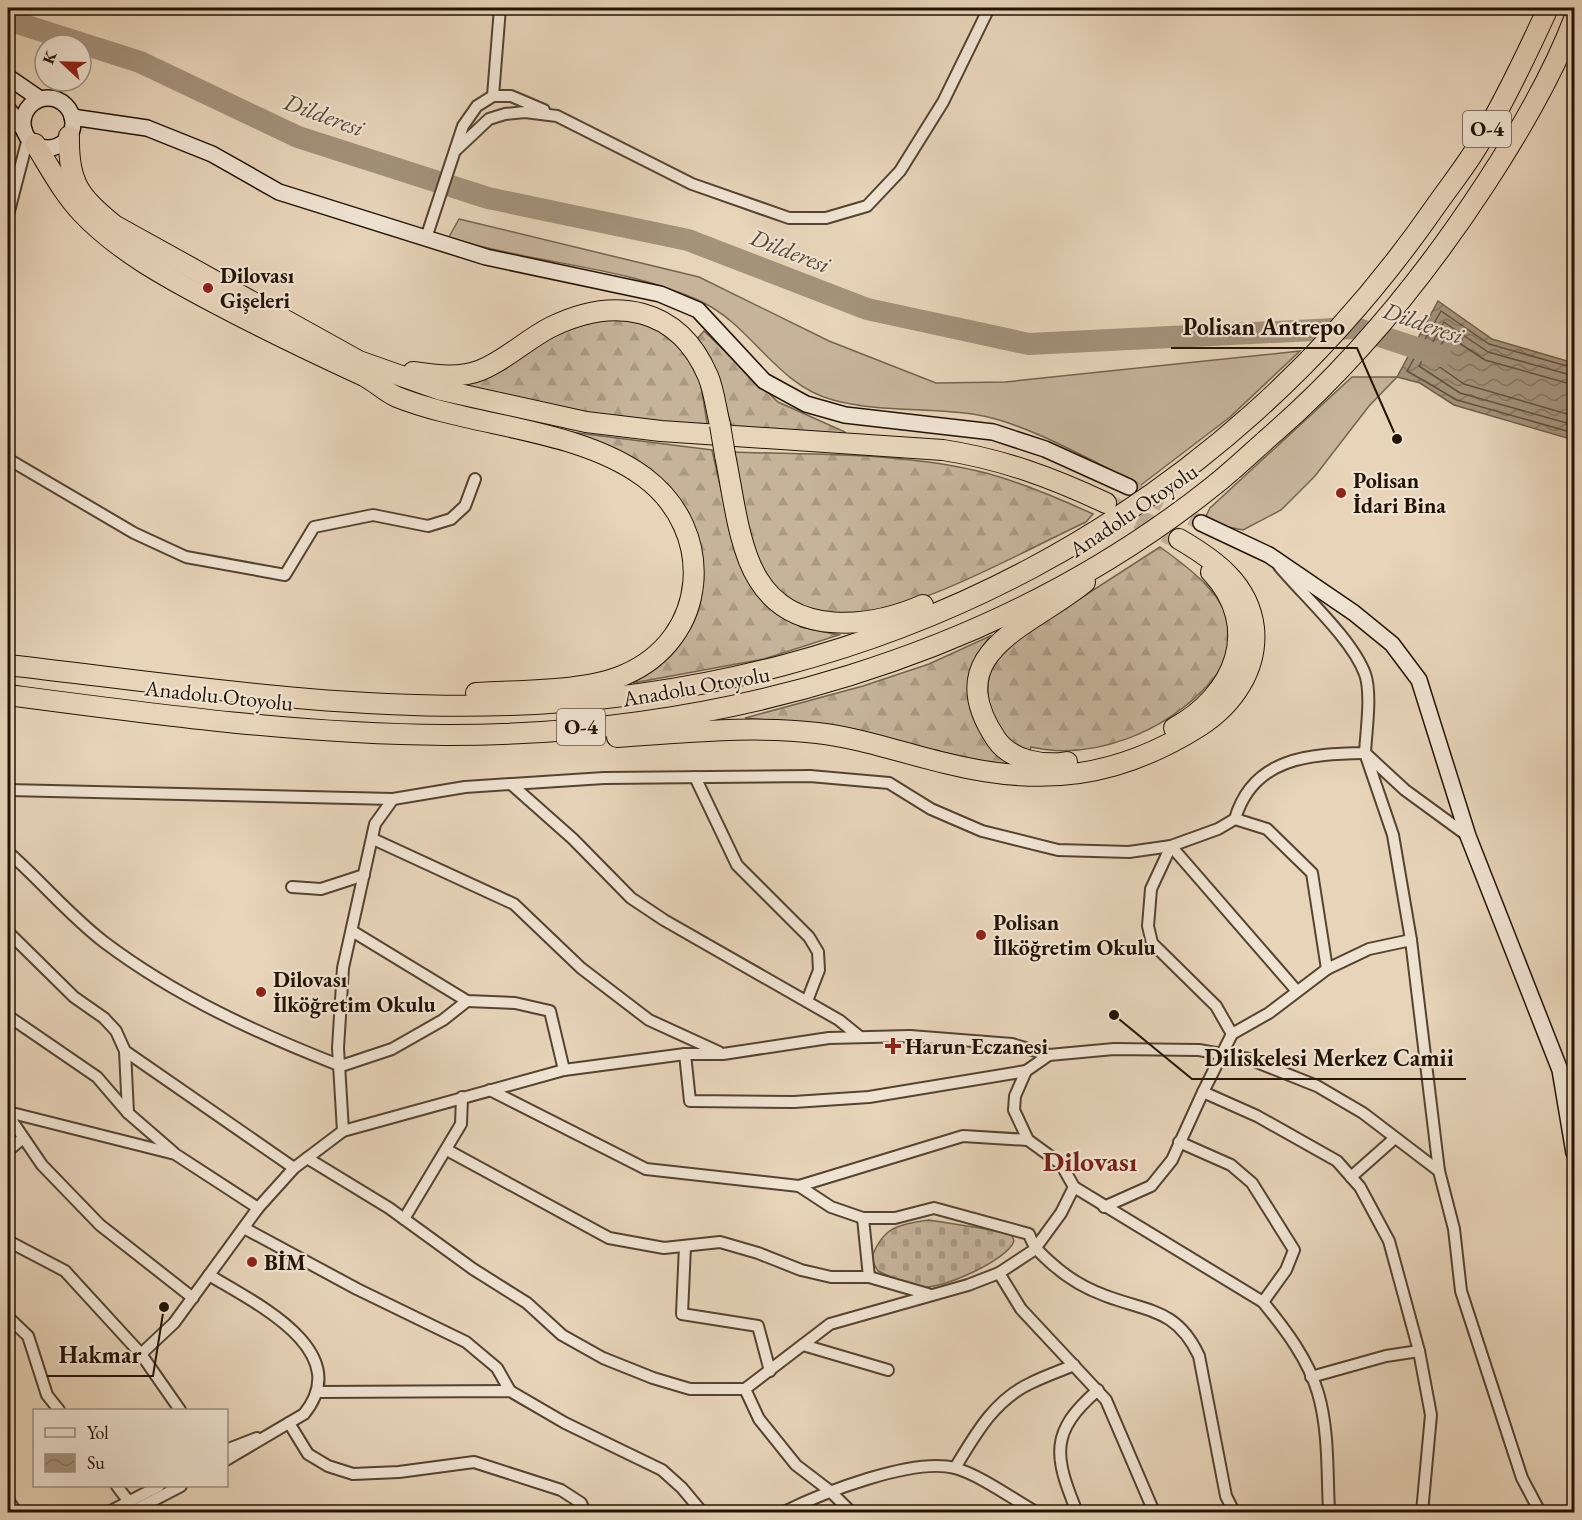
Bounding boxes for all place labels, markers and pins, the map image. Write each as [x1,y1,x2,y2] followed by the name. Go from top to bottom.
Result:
[220,261,295,315] place label: Dilovası Gişeleri
[201,281,215,295] marker: Dilovası Gişeleri
[1171,306,1357,348] callout: Polisan Antrepo
[1353,466,1446,520] place label: Polisan İdari Bina
[1334,486,1348,500] marker: Polisan İdari Bina
[993,908,1156,962] place label: Polisan İlköğretim Okulu
[974,928,988,942] marker: Polisan İlköğretim Okulu
[273,965,436,1019] place label: Dilovası İlköğretim Okulu
[254,985,268,999] marker: Dilovası İlköğretim Okulu
[905,1032,1048,1061] place label: Harun Eczanesi
[1192,1037,1466,1079] callout: Diliskelesi Merkez Camii
[886,1039,900,1053] marker: Harun Eczanesi
[264,1248,306,1277] place label: BİM
[245,1255,259,1269] marker: BİM
[47,1334,153,1376] callout: Hakmar

